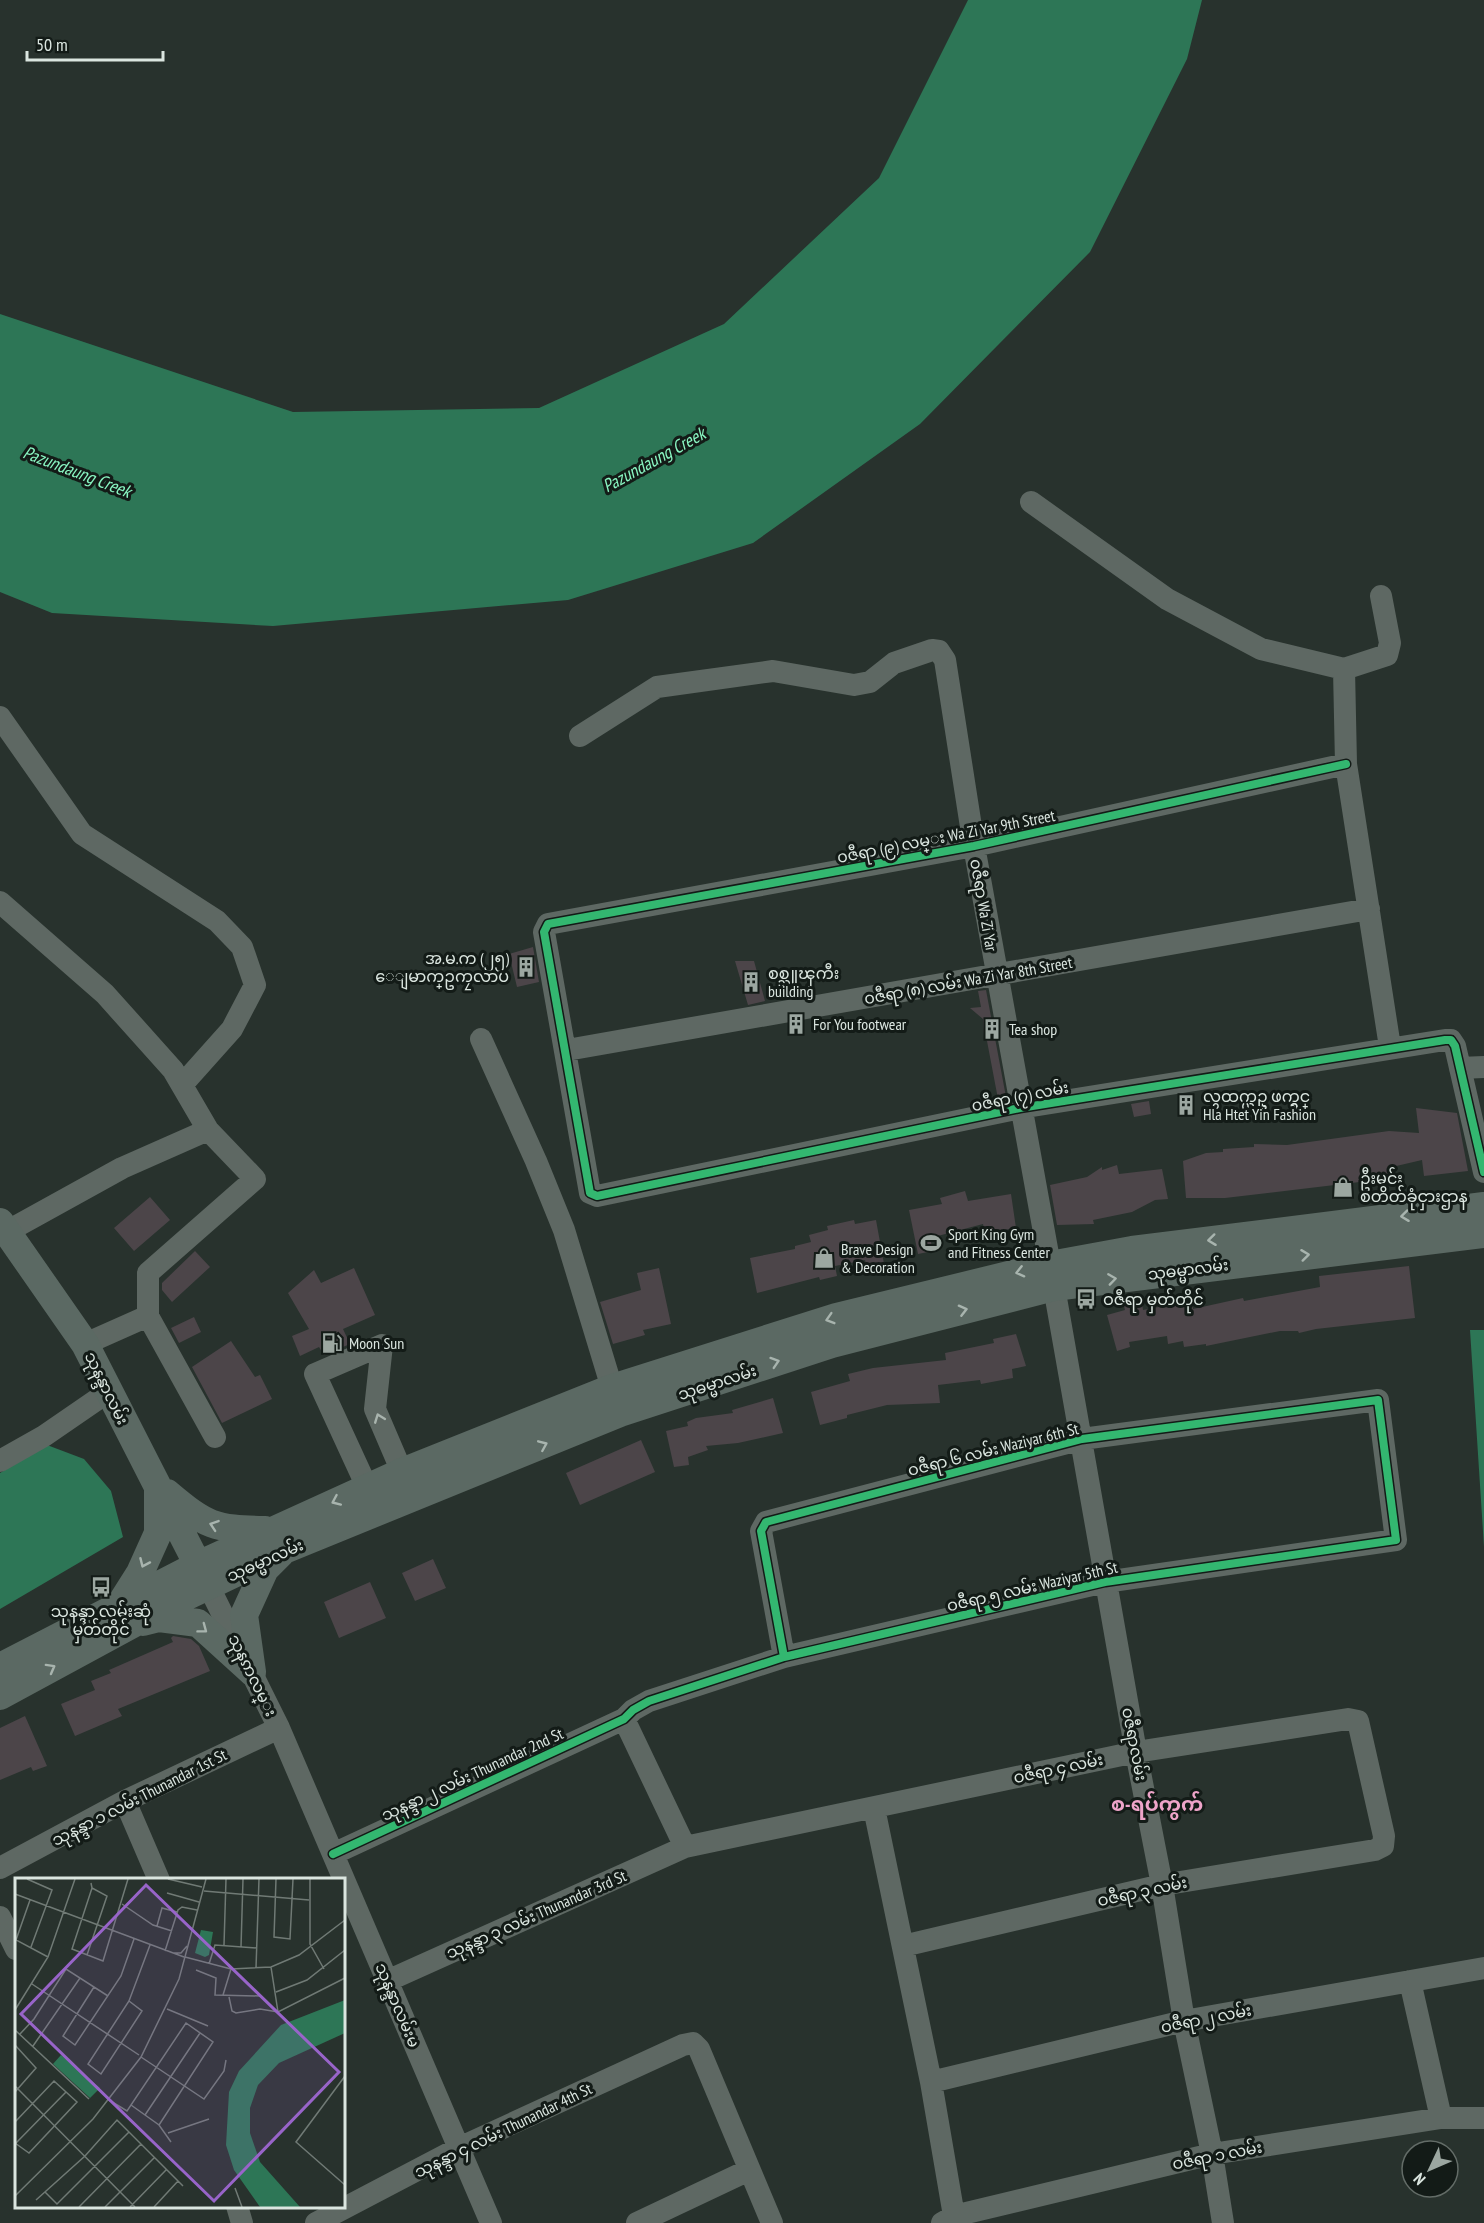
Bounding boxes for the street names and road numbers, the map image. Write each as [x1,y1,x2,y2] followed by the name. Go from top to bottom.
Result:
[835,805,1058,871] street label: ၀ဇီရာ (၉) လမ္း Wa Zi Yar 9th Street
[962,857,1002,954] street label: ၀ဇီရာ Wa Zi Yar
[862,951,1075,1012] street label: ၀ဇီရာ (၈) လမ်း Wa Zi Yar 8th Street
[969,1076,1071,1119] street label: ၀ဇီရာ (၇) လမ်း
[1146,1253,1230,1289] street label: သုဓမ္မာလမ်း
[76,1348,134,1430] street label: သုနန္ဒာလမ်း
[675,1359,760,1409] street label: သုဓမ္မာလမ်း
[905,1417,1082,1484] street label: ဝဇီရာ ၆ လမ်း Waziyar 6th St
[223,1533,308,1590] street label: သုဓမ္မာလမ်း
[944,1556,1121,1619] street label: ဝဇီရာ ၅ လမ်း Waziyar 5th St
[220,1631,281,1722] street label: သုနၵာလမ္း
[1114,1705,1153,1783] street label: ဝဇီရာလမ်း
[377,1722,569,1830] street label: သုနန္ဒာ ၂ လမ်း Thunandar 2nd St
[48,1743,232,1854] street label: သုနန္ဒာ ၁ လမ်း Thunandar 1st St
[1011,1748,1105,1791] street label: ဝဇီရာ ၄ လမ်း
[443,1864,632,1967] street label: သုနန္ဒာ ၃ လမ်း Thunandar 3rd St
[1095,1871,1189,1914] street label: ဝဇီရာ ၃ လမ်း
[367,1959,426,2052] street label: သုနန္ဒာလမ်းမ
[1159,1998,1254,2041] street label: ဝဇီရာ ၂ လမ်း
[411,2077,598,2186] street label: သုနန္ဒာ ၄ လမ်း Thunandar 4th St
[1170,2136,1264,2177] street label: ဝဇီရာ ၁ လမ်း

